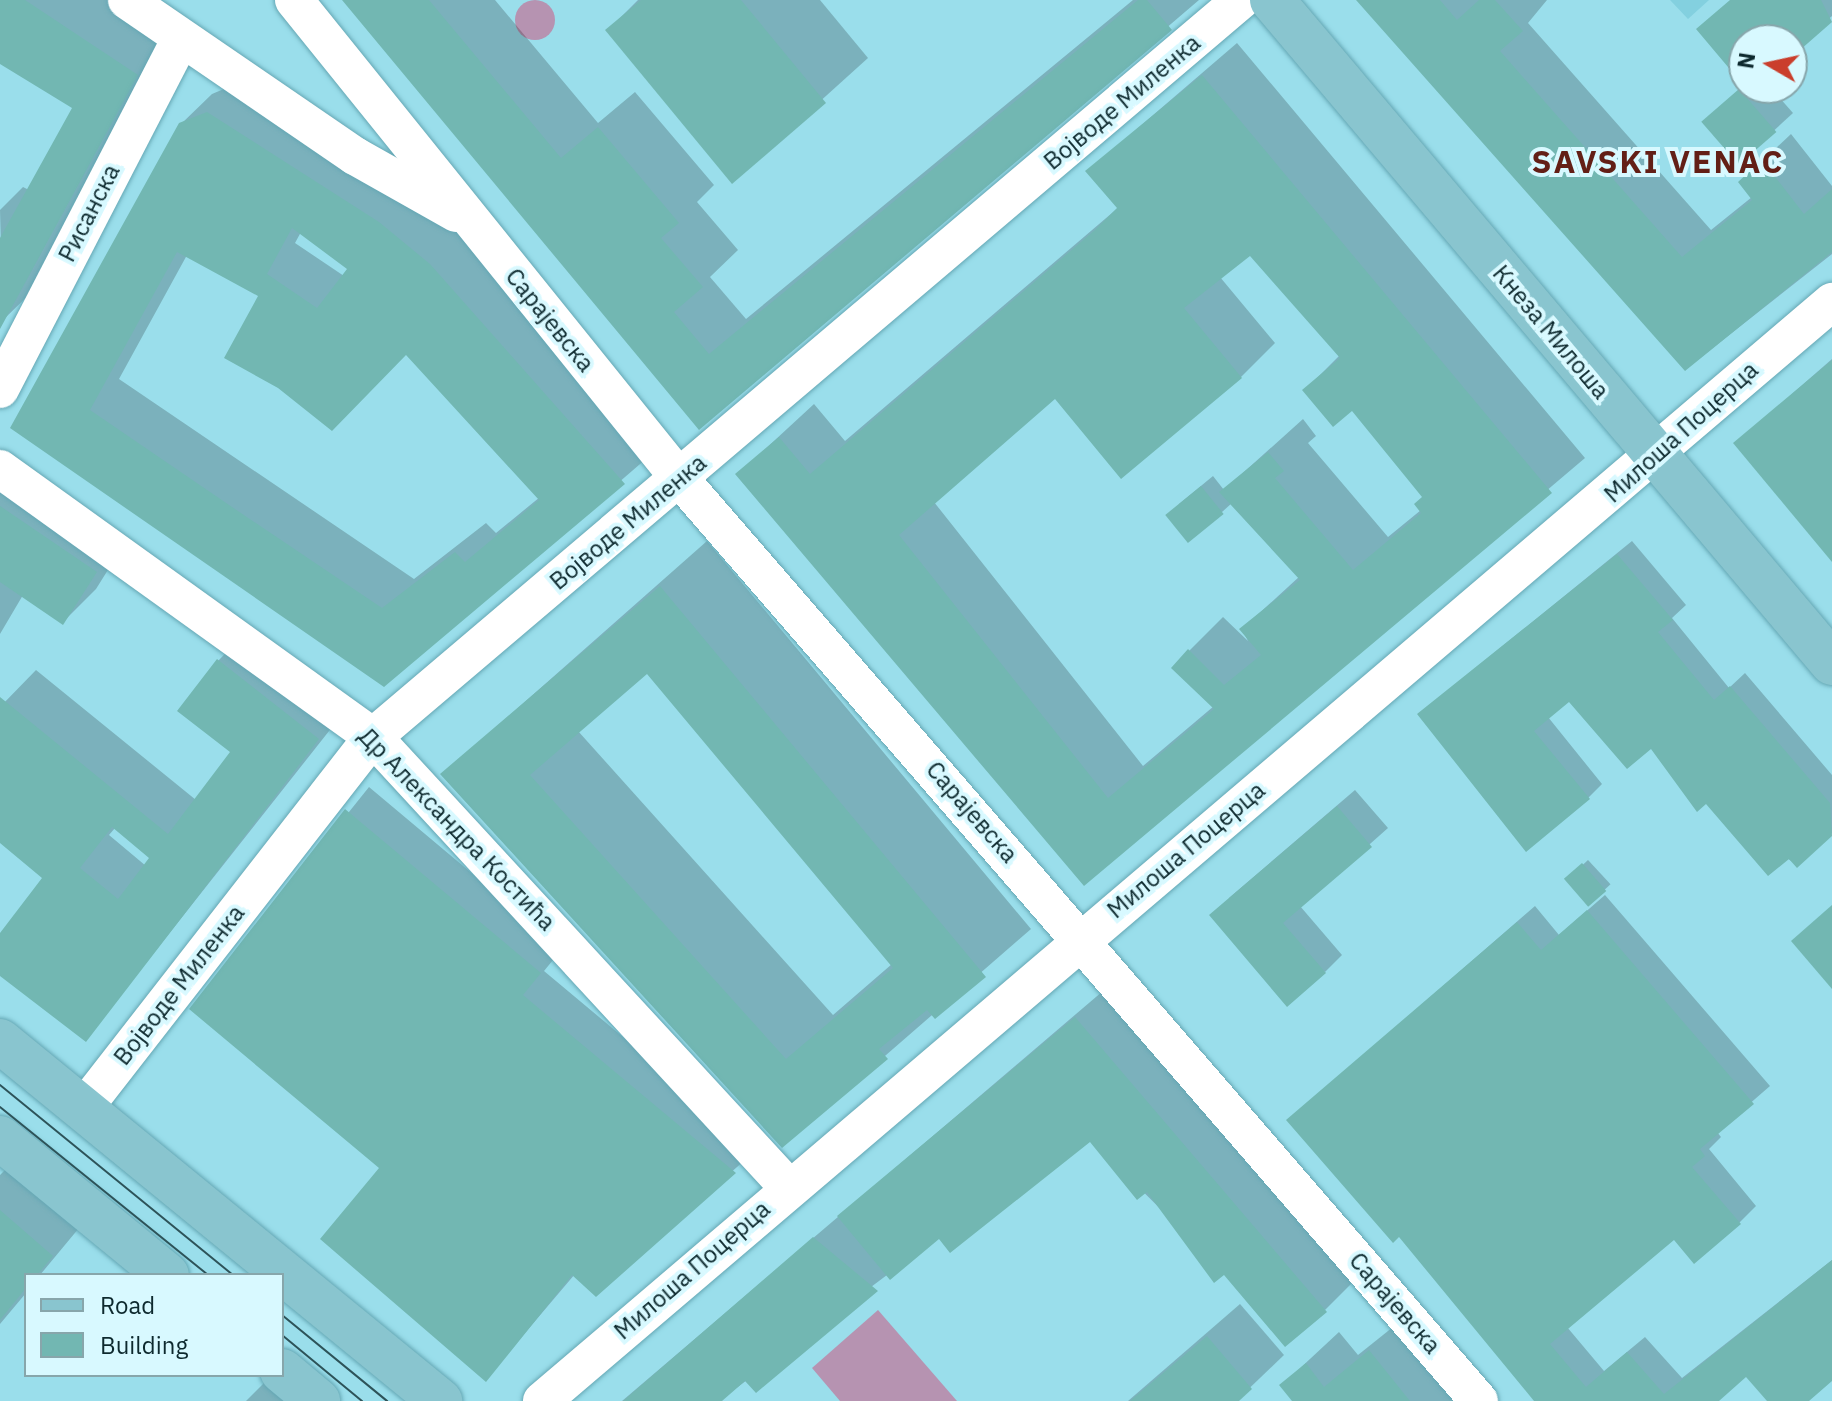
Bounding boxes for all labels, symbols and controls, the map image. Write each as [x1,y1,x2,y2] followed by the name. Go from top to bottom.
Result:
[1728,24,1808,104] north arrow
[1038,28,1206,176] street label: Војводе Миленка
[1730,50,1761,71] text: N
[1532,142,1784,180] district label: SAVSKI VENAC
[52,159,126,267] street label: Рисанска
[1487,259,1615,405] street label: Кнеза Милоша
[500,262,600,378] street label: Сарајевска
[1598,355,1764,509] street label: Милоша Поцерца
[544,448,712,596] street label: Војводе Миленка
[353,722,561,936] street label: Др Александра Костића
[920,755,1024,869] street label: Сарајевска
[1101,776,1271,924] street label: Милоша Поцерца
[108,899,250,1071] street label: Војводе Миленка
[608,1195,776,1345] street label: Милоша Поцерца
[1343,1246,1447,1360] street label: Сарајевска
[24,1273,284,1377] legend
[100,1289,155,1321] text: Road
[100,1329,188,1361] text: Building

